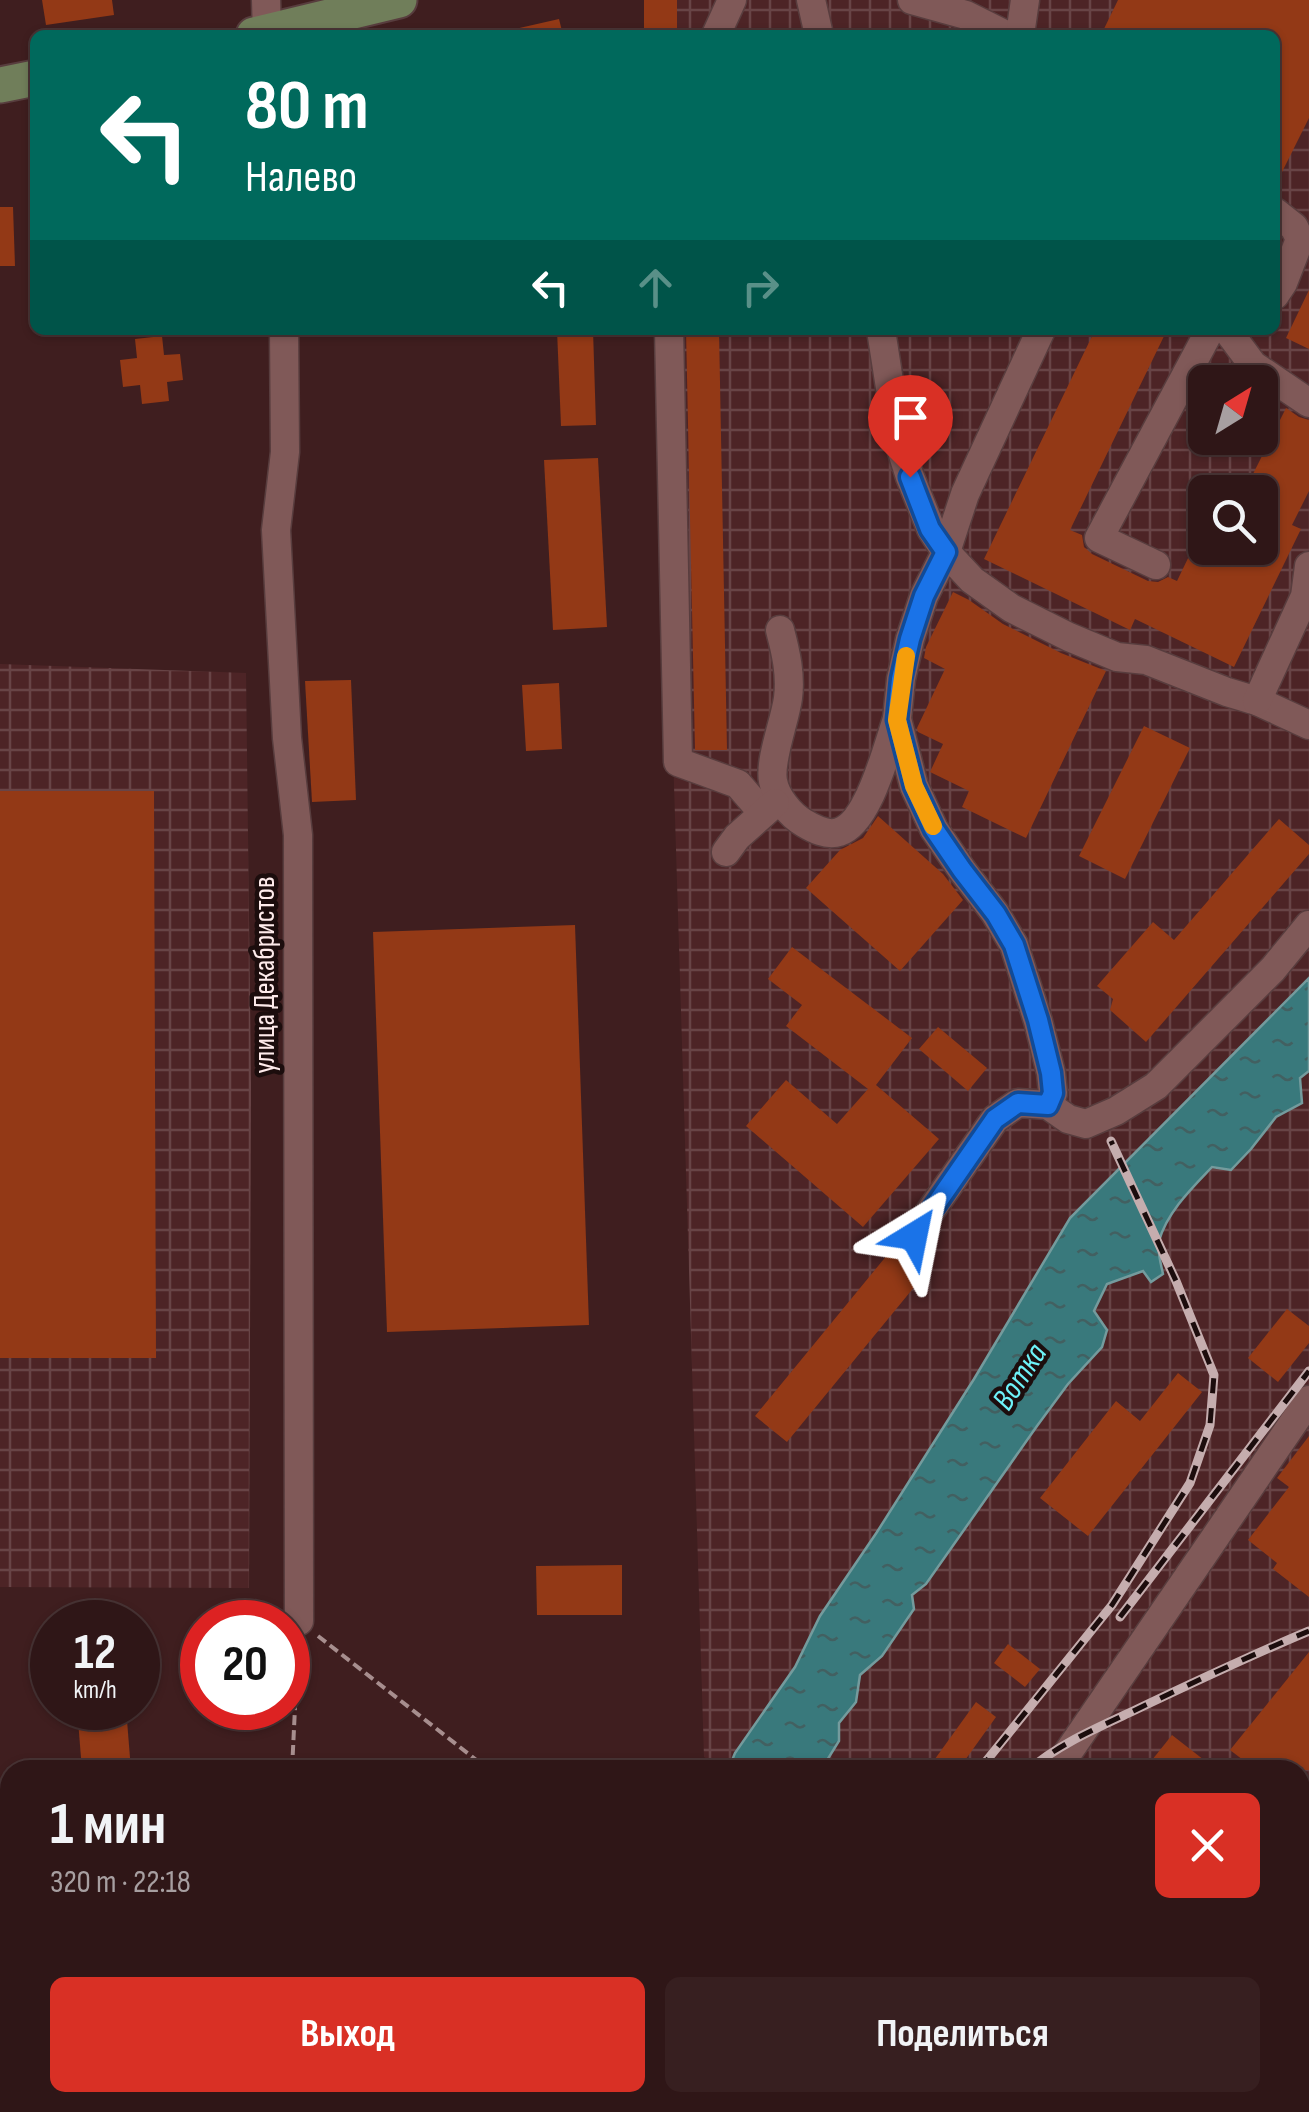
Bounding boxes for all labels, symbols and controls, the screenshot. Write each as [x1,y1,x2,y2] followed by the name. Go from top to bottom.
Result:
[245,65,369,149] text: 80 m
[80,70,210,200] icon: left
[245,150,357,205] text: Налево
[523,260,578,315] icon: left
[628,260,683,315] icon: ahead
[733,260,788,315] icon: right
[1188,365,1278,455] north arrow
[1188,365,1278,565] map controls
[868,375,953,478] pin
[883,390,938,445] icon: arrive
[1188,475,1278,565] button: search
[247,877,283,1073] street label: улица Декабристов
[862,1184,966,1288] position arrow
[984,1336,1056,1418] water label: Вотка
[180,1600,310,1730] speed limit sign: 20
[74,1623,116,1683] text: 12
[73,1675,117,1706] text: km/h
[50,1789,166,1861] text: 1 мин
[1155,1793,1260,1898] button: close
[50,1863,191,1902] text: 320 m · 22:18
[50,1977,645,2092] button: Выход
[665,1977,1260,2092] button: Поделиться

